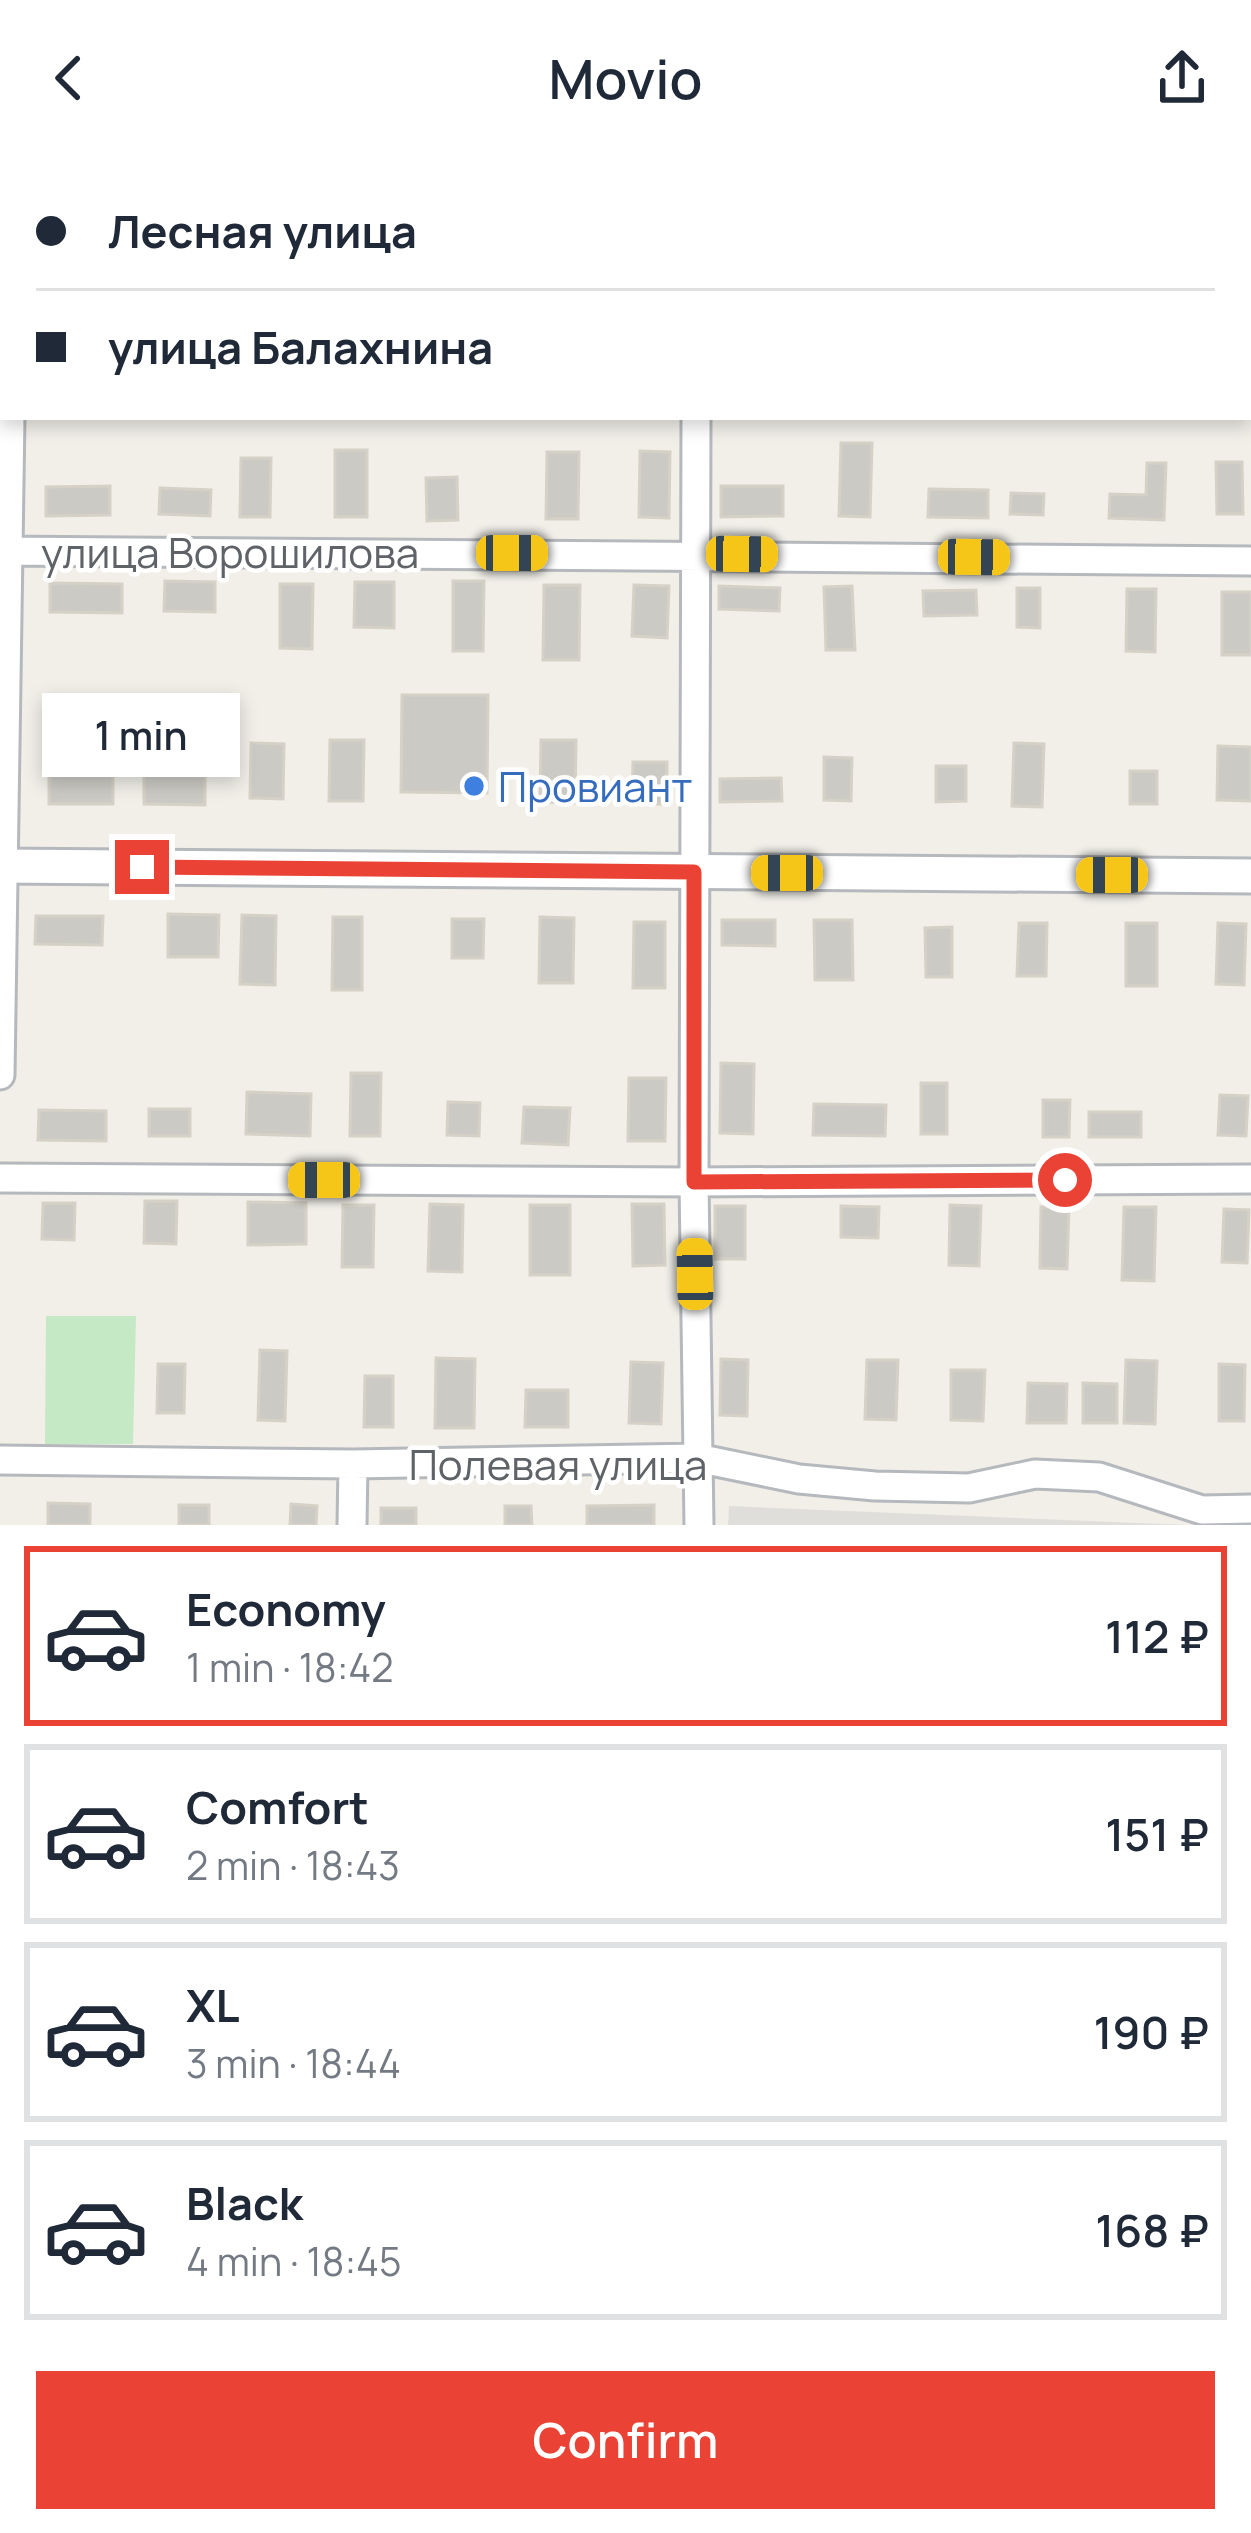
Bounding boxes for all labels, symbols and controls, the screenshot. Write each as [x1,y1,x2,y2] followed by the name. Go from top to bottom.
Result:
[548,41,703,115] text: Movio
[36,45,102,111] icon: back
[1149,45,1215,111] icon: share
[108,200,417,262] text: Лесная улица
[108,316,493,378] text: улица Балахнина
[41,523,419,581] street label: улица Ворошилова
[476,535,548,571] car
[706,535,778,573] car
[938,538,1010,576] car
[43,693,241,777] callout: 1 min
[95,708,187,762] text: 1 min
[498,757,693,815] place label: Провиант
[461,773,487,799] marker: Провиант
[115,840,169,894] route end
[751,855,823,891] car
[1076,857,1148,893] car
[1038,1153,1092,1207] route start
[288,1162,360,1198] car
[676,1238,714,1310] car
[409,1435,707,1493] street label: Полевая улица
[186,1578,386,1640] text: Economy
[42,1582,150,1690] icon: car
[1105,1605,1209,1667] text: 112 ₽
[186,1640,394,1694] text: 1 min · 18:42
[186,1776,369,1838] text: Comfort
[42,1780,150,1888] icon: car
[1105,1803,1209,1865] text: 151 ₽
[186,1838,400,1892] text: 2 min · 18:43
[186,1974,240,2036] text: XL
[42,1978,150,2086] icon: car
[1094,2001,1209,2063] text: 190 ₽
[186,2036,401,2090] text: 3 min · 18:44
[186,2172,303,2234] text: Black
[42,2176,150,2284] icon: car
[1095,2199,1209,2261] text: 168 ₽
[186,2234,402,2288] text: 4 min · 18:45
[36,2371,1215,2509] button: Confirm

